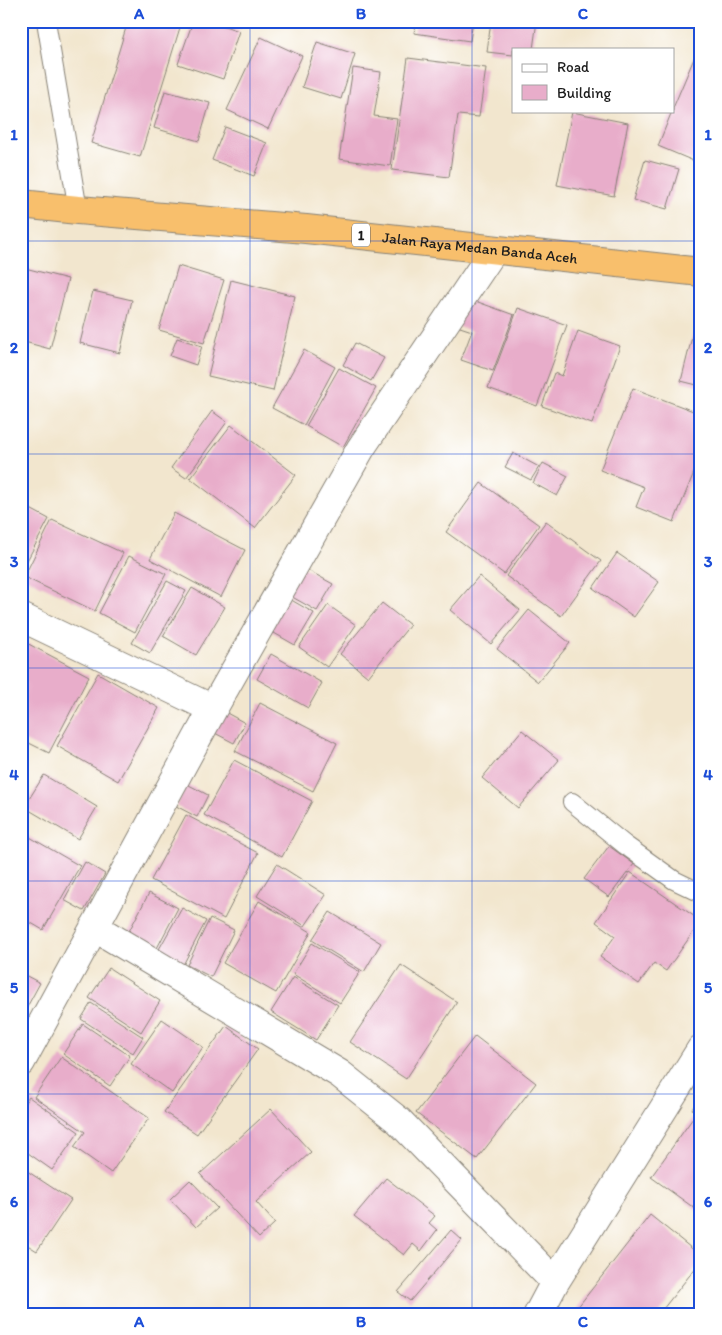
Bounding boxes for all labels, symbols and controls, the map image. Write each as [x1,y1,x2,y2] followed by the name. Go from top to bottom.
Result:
[133,4,145,23] text: A
[356,4,367,23] text: B
[578,4,589,23] text: C
[512,48,674,112] legend
[557,58,590,76] text: Road
[557,84,611,102] text: Building
[10,125,18,144] text: 1
[704,125,712,144] text: 1
[352,224,370,246] road number: 1
[381,228,578,268] street label: Jalan Raya Medan Banda Aceh
[10,338,19,357] text: 2
[704,338,713,357] text: 2
[10,552,19,571] text: 3
[704,552,713,571] text: 3
[9,765,19,784] text: 4
[703,765,713,784] text: 4
[10,978,19,997] text: 5
[704,978,713,997] text: 5
[10,1192,19,1211] text: 6
[704,1192,713,1211] text: 6
[133,1312,145,1331] text: A
[356,1312,367,1331] text: B
[578,1312,589,1331] text: C

